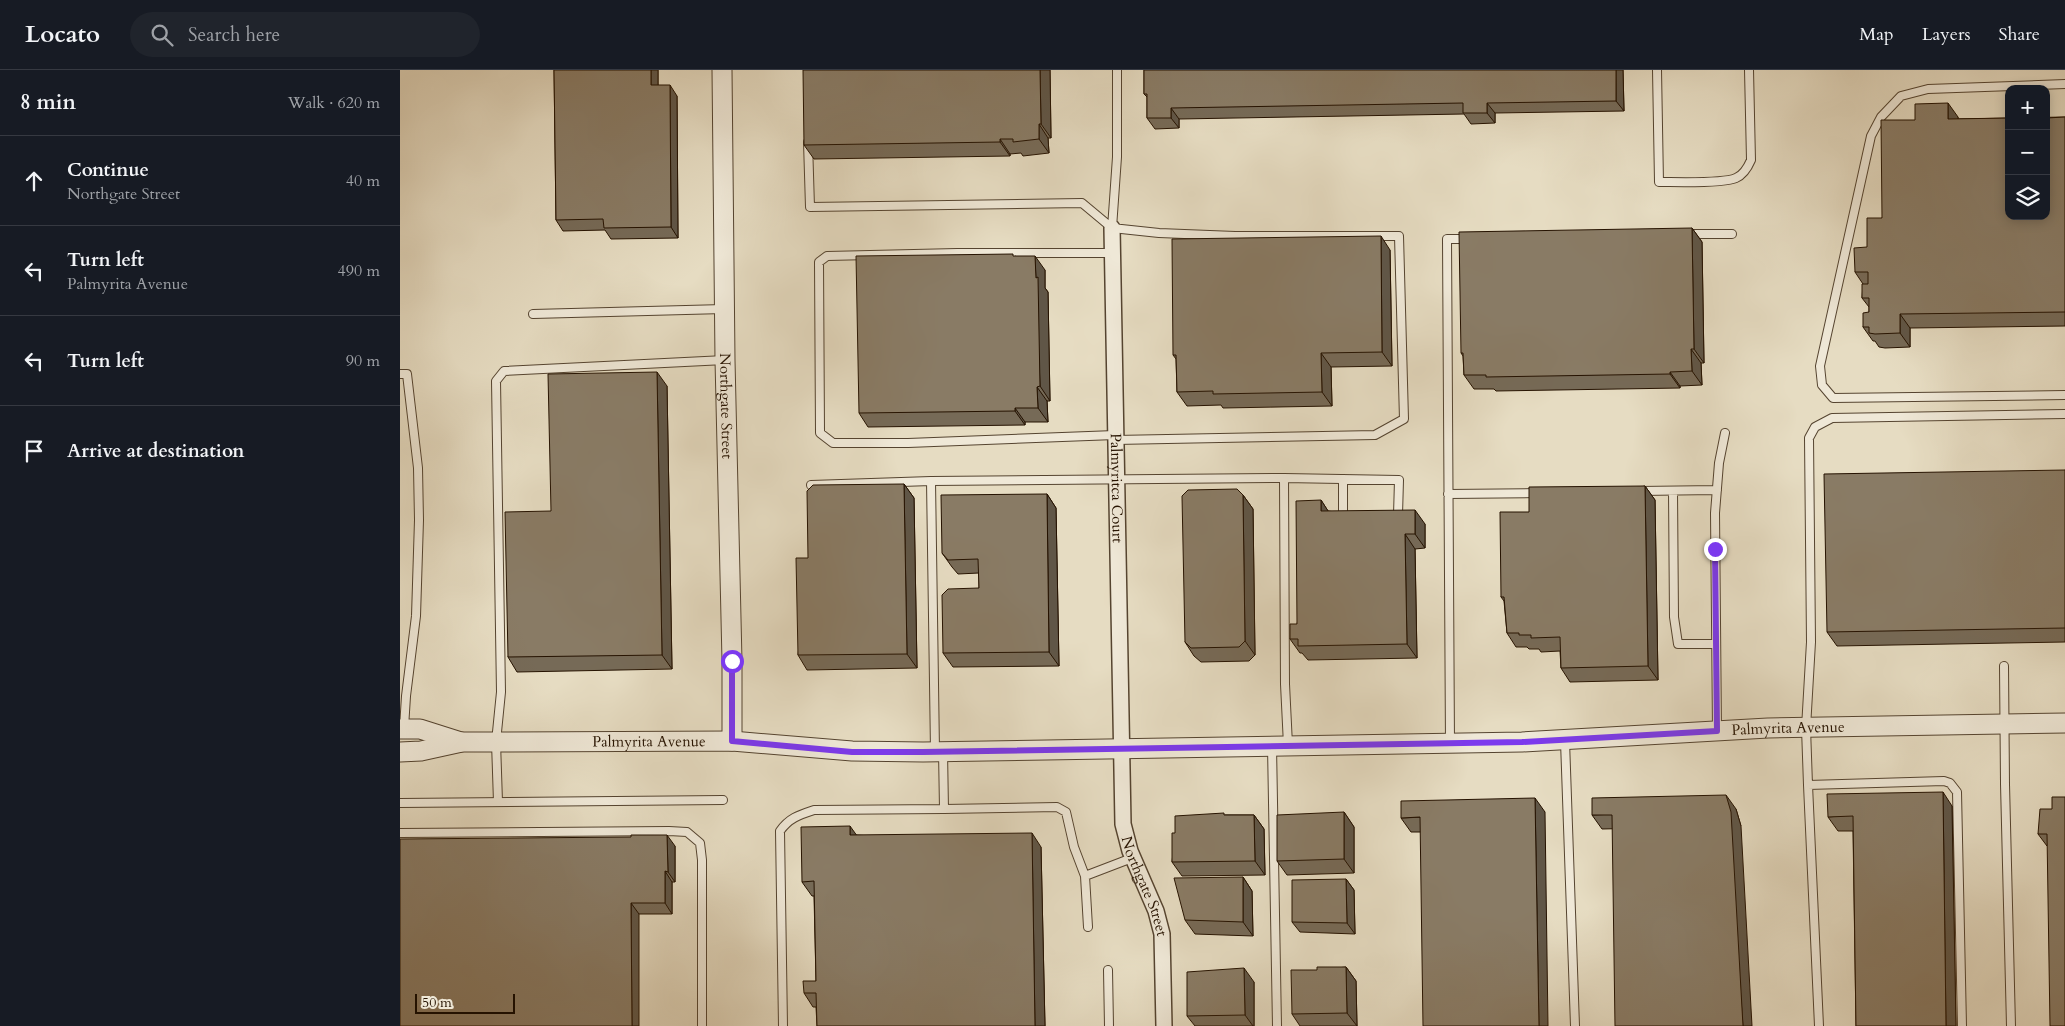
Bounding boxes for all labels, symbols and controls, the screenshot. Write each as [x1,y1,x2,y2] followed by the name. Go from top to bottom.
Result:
[130,12,480,57] search box
[25,18,100,51] text: Locato
[148,21,176,49] icon: search
[188,22,280,48] text: Search here
[1859,22,1894,47] text: Map
[1922,22,1971,47] text: Layers
[1999,22,2040,47] text: Share
[2005,85,2050,220] map controls
[2005,85,2050,130] button: +
[20,88,76,117] text: 8 min
[288,92,380,114] text: Walk · 620 m
[2005,130,2050,175] button: −
[67,157,149,183] text: Continue
[20,167,48,195] icon: ahead
[346,170,380,192] text: 40 m
[2005,175,2050,220] button: layers
[67,183,180,205] text: Northgate Street
[67,247,144,273] text: Turn left
[20,257,48,285] icon: left
[338,260,380,282] text: 490 m
[67,273,188,295] text: Palmyrita Avenue
[20,347,48,375] icon: left
[67,348,144,374] text: Turn left
[346,350,380,372] text: 90 m
[715,353,737,459] street label: Northgate Street
[1106,433,1128,543] street label: Palmyritca Court
[20,437,48,465] icon: arrive
[67,438,244,464] text: Arrive at destination
[1704,538,1727,561] route end
[721,650,744,673] route start
[1731,717,1845,740] street label: Palmyrita Avenue
[592,731,706,752] street label: Palmyrita Avenue
[1117,834,1172,939] street label: Northgate Street
[415,991,515,1014] scale bar
[422,993,452,1012] text: 50 m

